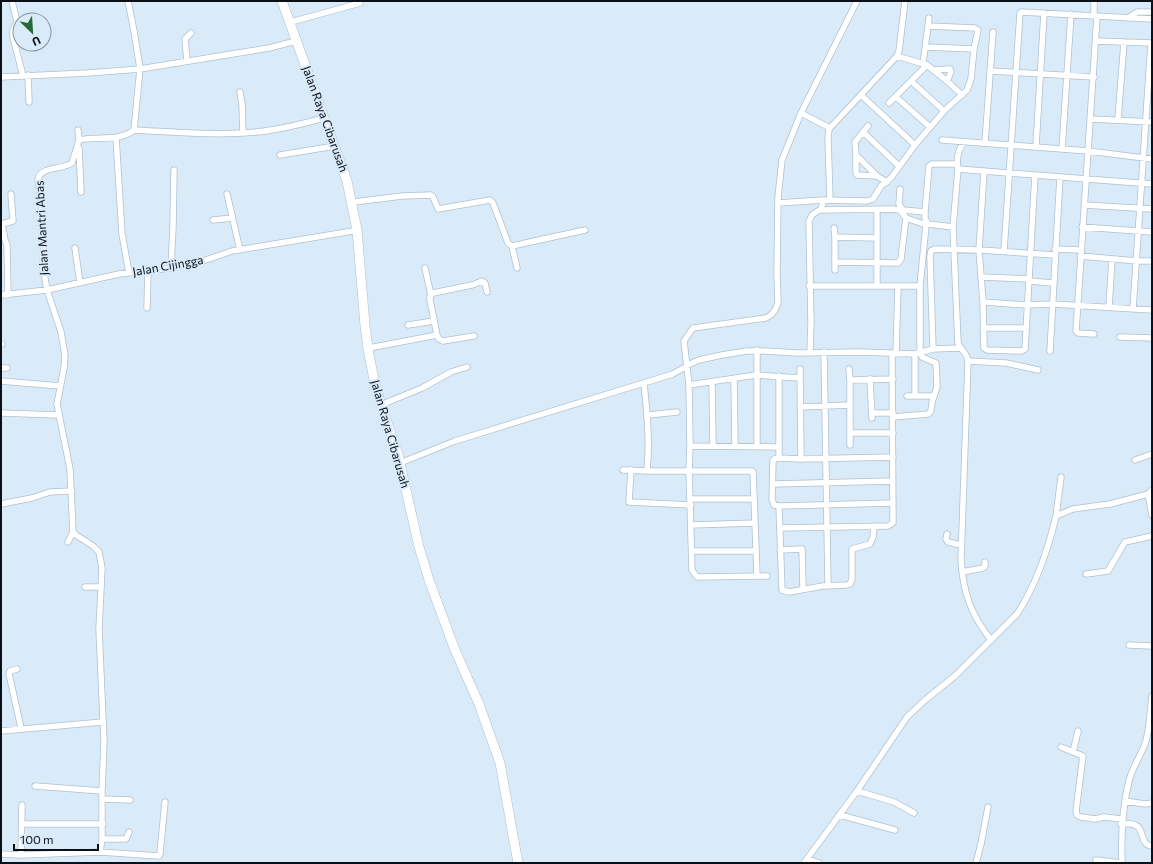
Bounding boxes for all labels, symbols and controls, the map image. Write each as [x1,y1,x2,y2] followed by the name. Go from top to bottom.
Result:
[12,12,52,52] north arrow
[30,34,43,49] text: U
[299,64,352,174] street label: Jalan Raya Cibarusah
[32,180,51,276] street label: Jalan Mantri Abas
[131,252,205,279] street label: Jalan Cijingga
[368,378,413,490] street label: Jalan Raya Cibarusah
[14,826,98,852] scale bar
[20,832,54,846] text: 100 m

